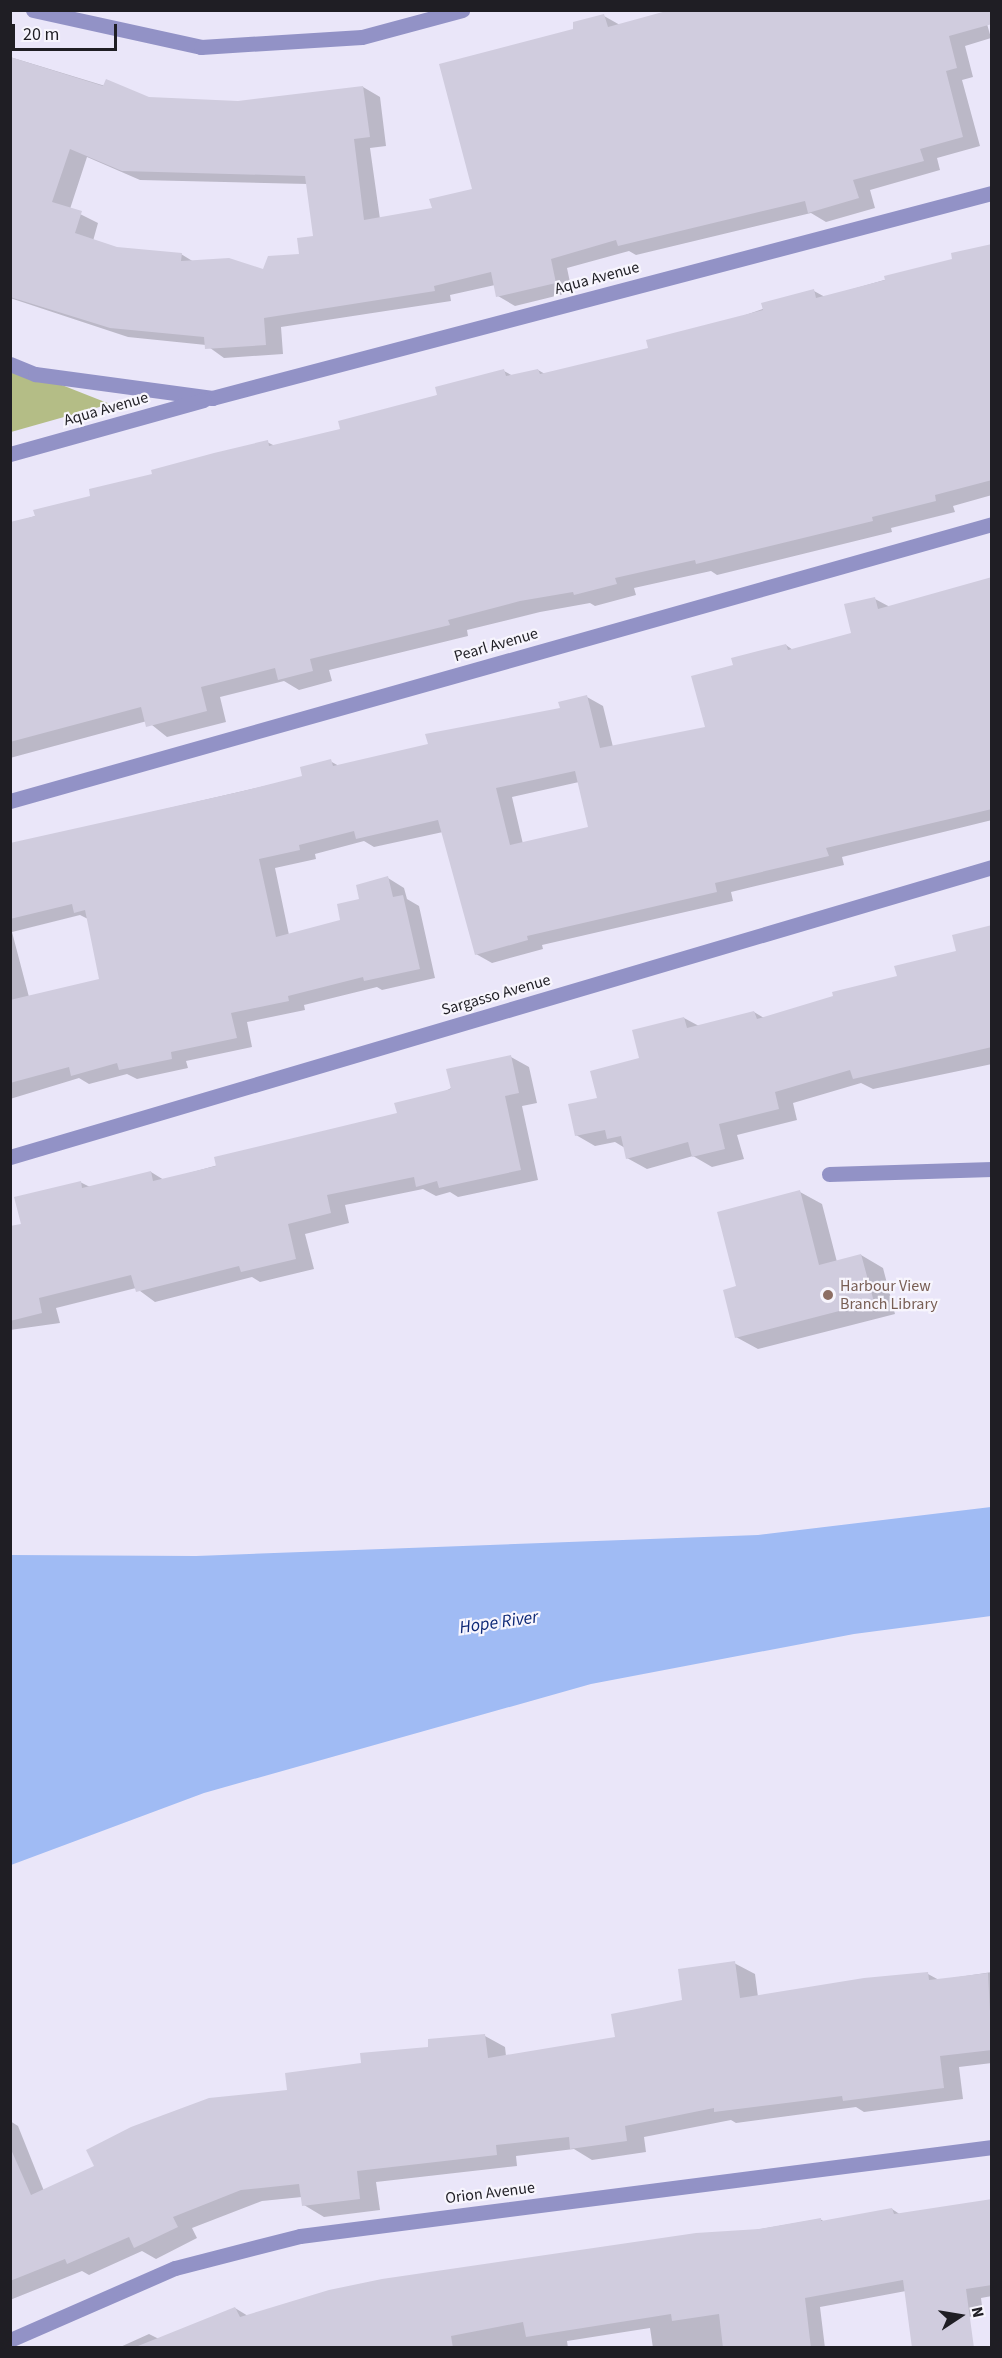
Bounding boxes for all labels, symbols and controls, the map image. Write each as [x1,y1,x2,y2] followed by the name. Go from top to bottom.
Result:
[15,12,120,50] scale bar
[23,22,59,47] text: 20 m
[553,257,641,299] street label: Aqua Avenue
[62,388,150,430] street label: Aqua Avenue
[452,624,540,666] street label: Pearl Avenue
[439,970,553,1020] street label: Sargasso Avenue
[840,1276,938,1314] place label: Harbour View Branch Library
[821,1288,835,1302] marker: Harbour View Branch Library
[458,1607,540,1639] water label: Hope River
[444,2178,536,2208] street label: Orion Avenue
[930,2286,990,2346] north arrow
[966,2305,989,2320] text: N

